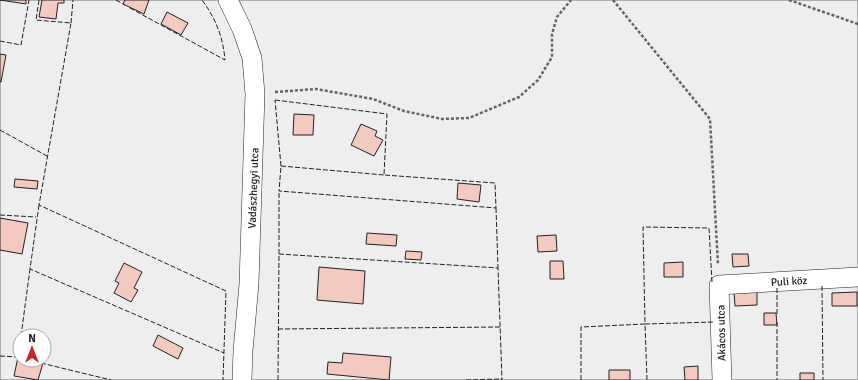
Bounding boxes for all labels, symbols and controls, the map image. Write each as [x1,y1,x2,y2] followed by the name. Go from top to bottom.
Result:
[246,147,261,229] street label: Vadászhegyi utca
[770,274,808,289] street label: Puli köz
[715,304,728,361] street label: Akácos utca
[12,328,52,368] north arrow
[28,332,36,345] text: N

